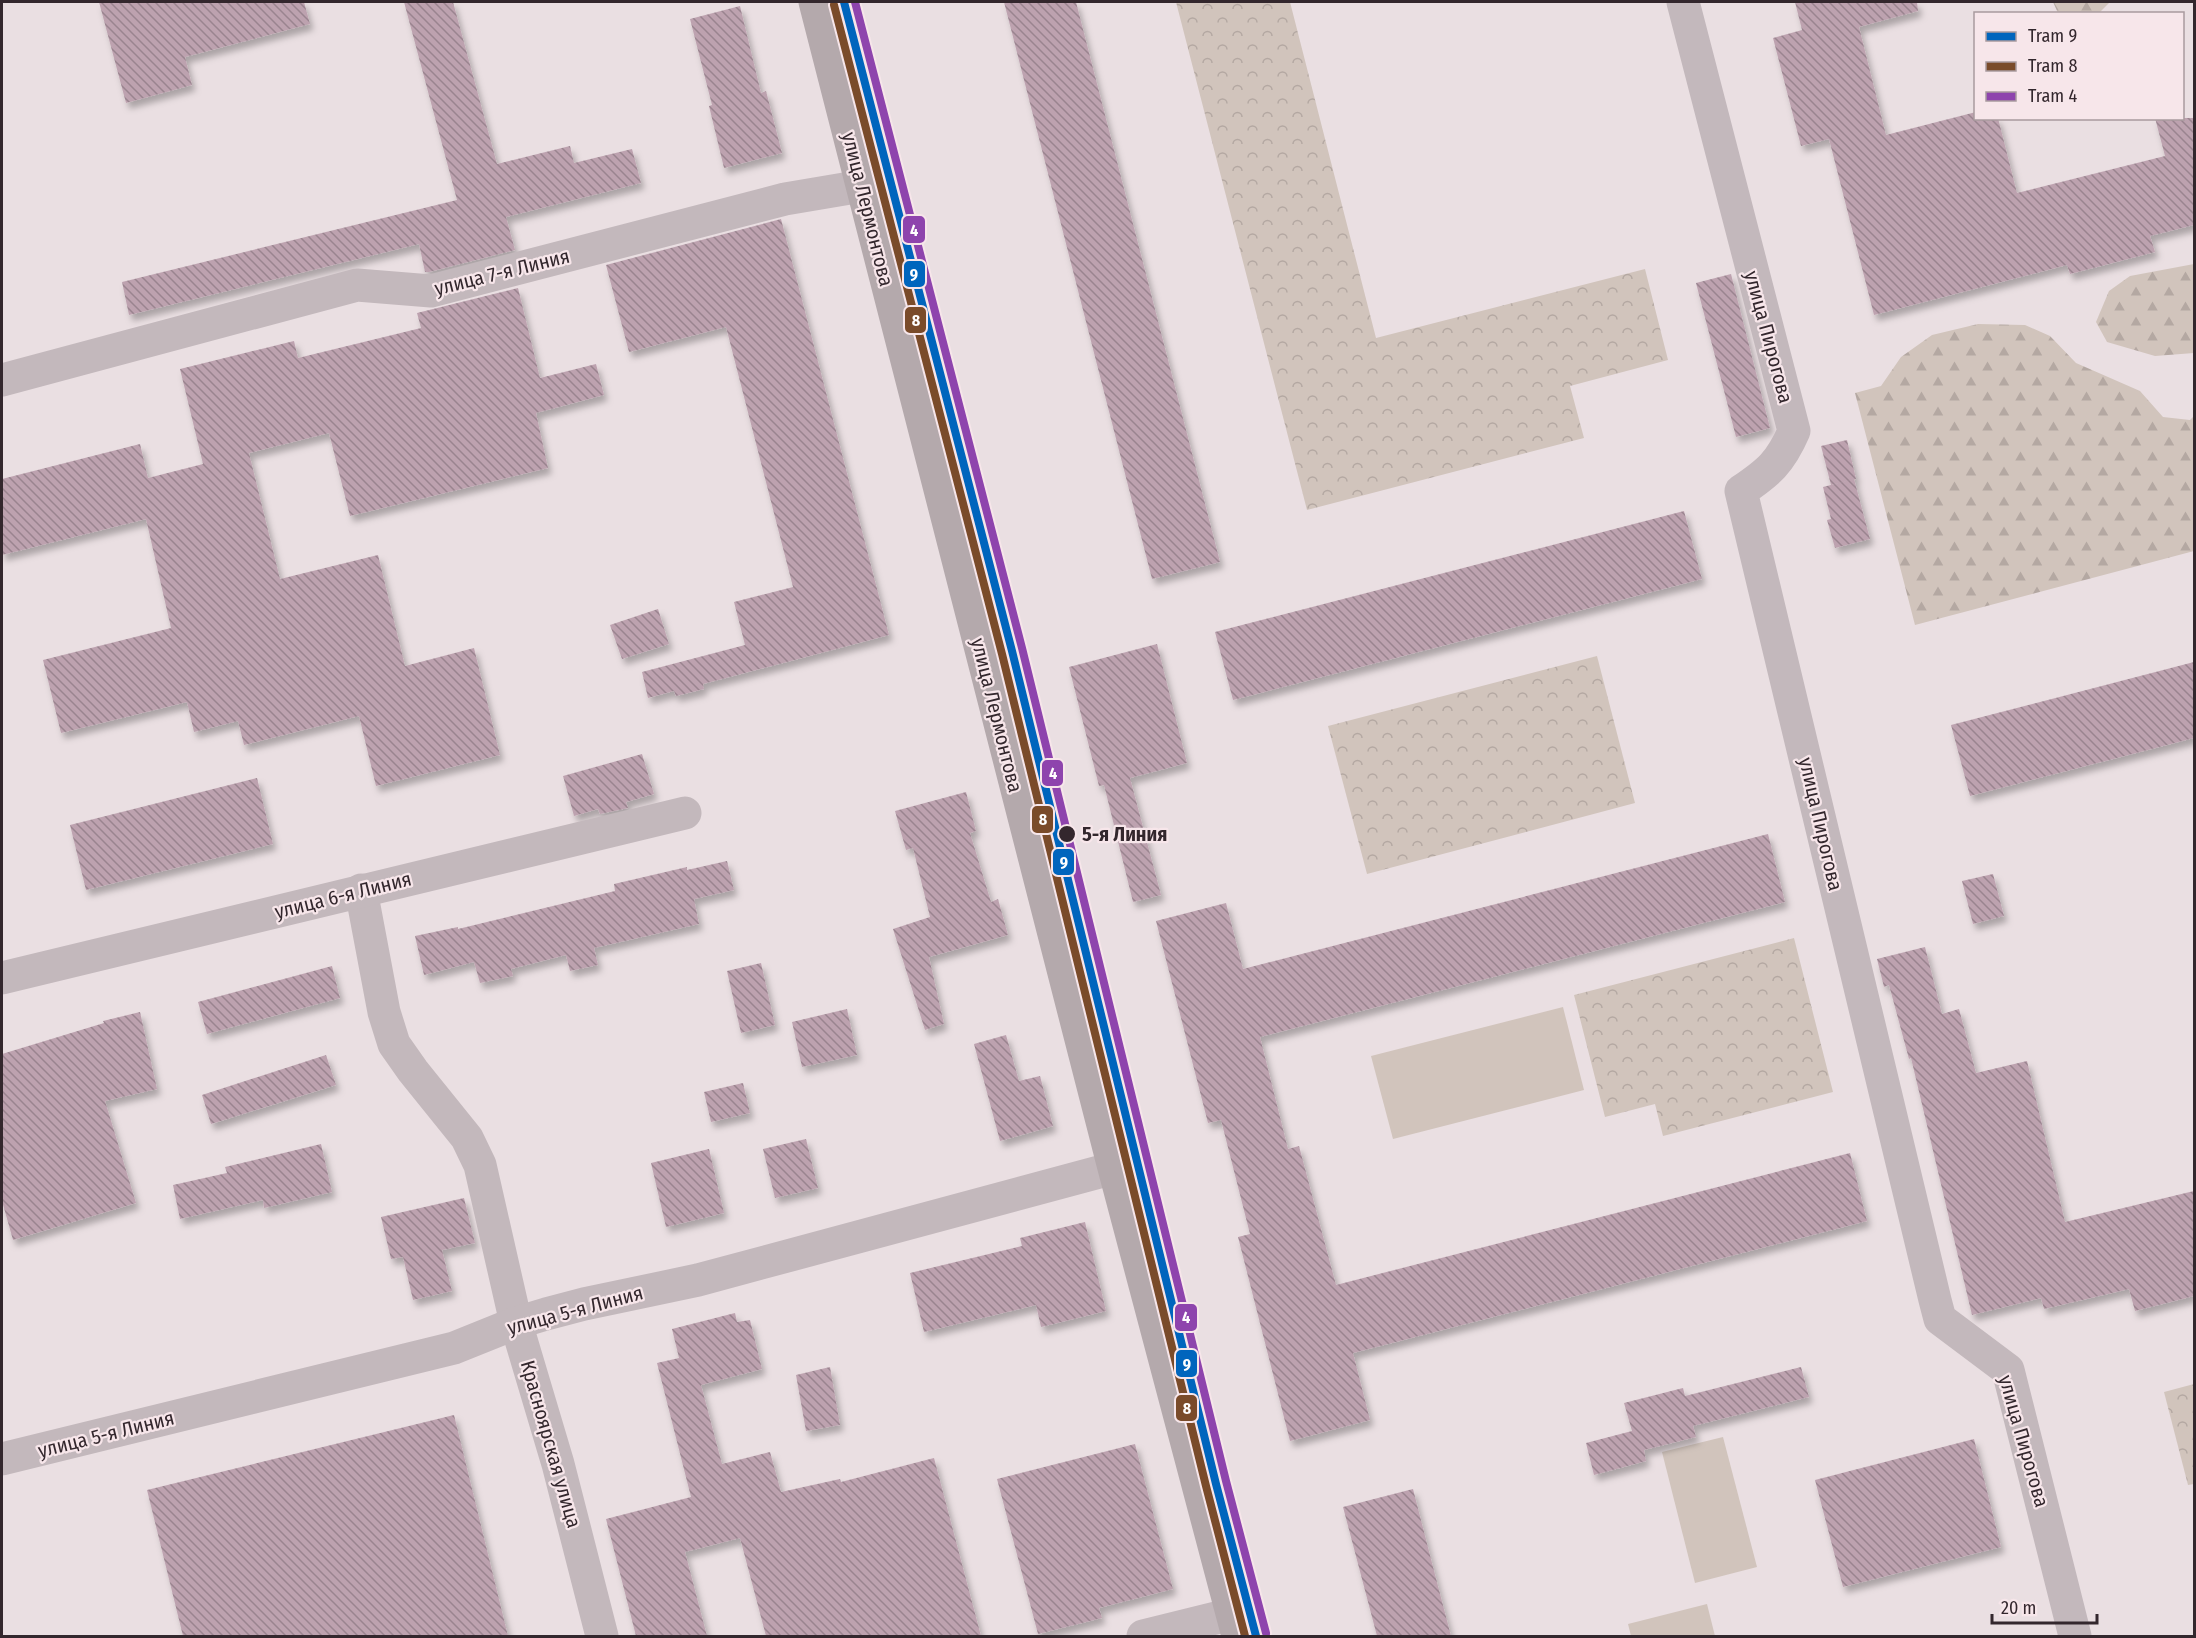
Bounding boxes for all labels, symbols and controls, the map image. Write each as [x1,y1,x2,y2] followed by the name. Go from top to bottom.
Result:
[1974,12,2184,120] legend
[2028,25,2077,47] text: Tram 9
[2028,55,2077,77] text: Tram 8
[2028,85,2077,107] text: Tram 4
[837,129,899,289] street label: улица Лермонтова
[902,215,926,244] line badge: 4
[910,221,918,240] text: 4
[432,244,572,300] street label: улица 7-я Линия
[903,260,926,288] line badge: 9
[910,265,918,284] text: 9
[1740,268,1798,406] street label: улица Пирогова
[904,306,927,334] line badge: 8
[912,311,921,330] text: 8
[966,635,1028,795] street label: улица Лермонтова
[1794,755,1848,893] street label: улица Пирогова
[1041,759,1064,787] line badge: 4
[1049,764,1057,783] text: 4
[1031,805,1054,834] line badge: 8
[1039,810,1048,829] text: 8
[1082,822,1167,846] place label: 5-я Линия
[1057,824,1077,844] marker: 5-я Линия
[1052,848,1075,876] line badge: 9
[1060,853,1068,872] text: 9
[272,866,414,924] street label: улица 6-я Линия
[504,1280,646,1340] street label: улица 5-я Линия
[1174,1303,1198,1332] line badge: 4
[1182,1308,1190,1327] text: 4
[1175,1349,1198,1378] line badge: 9
[1183,1355,1191,1374] text: 9
[516,1357,586,1531] street label: Красноярская улица
[1994,1372,2054,1510] street label: улица Пирогова
[1175,1394,1198,1422] line badge: 8
[1183,1399,1192,1418] text: 8
[35,1405,177,1463] street label: улица 5-я Линия
[1992,1587,2097,1625] scale bar
[2001,1597,2036,1619] text: 20 m

